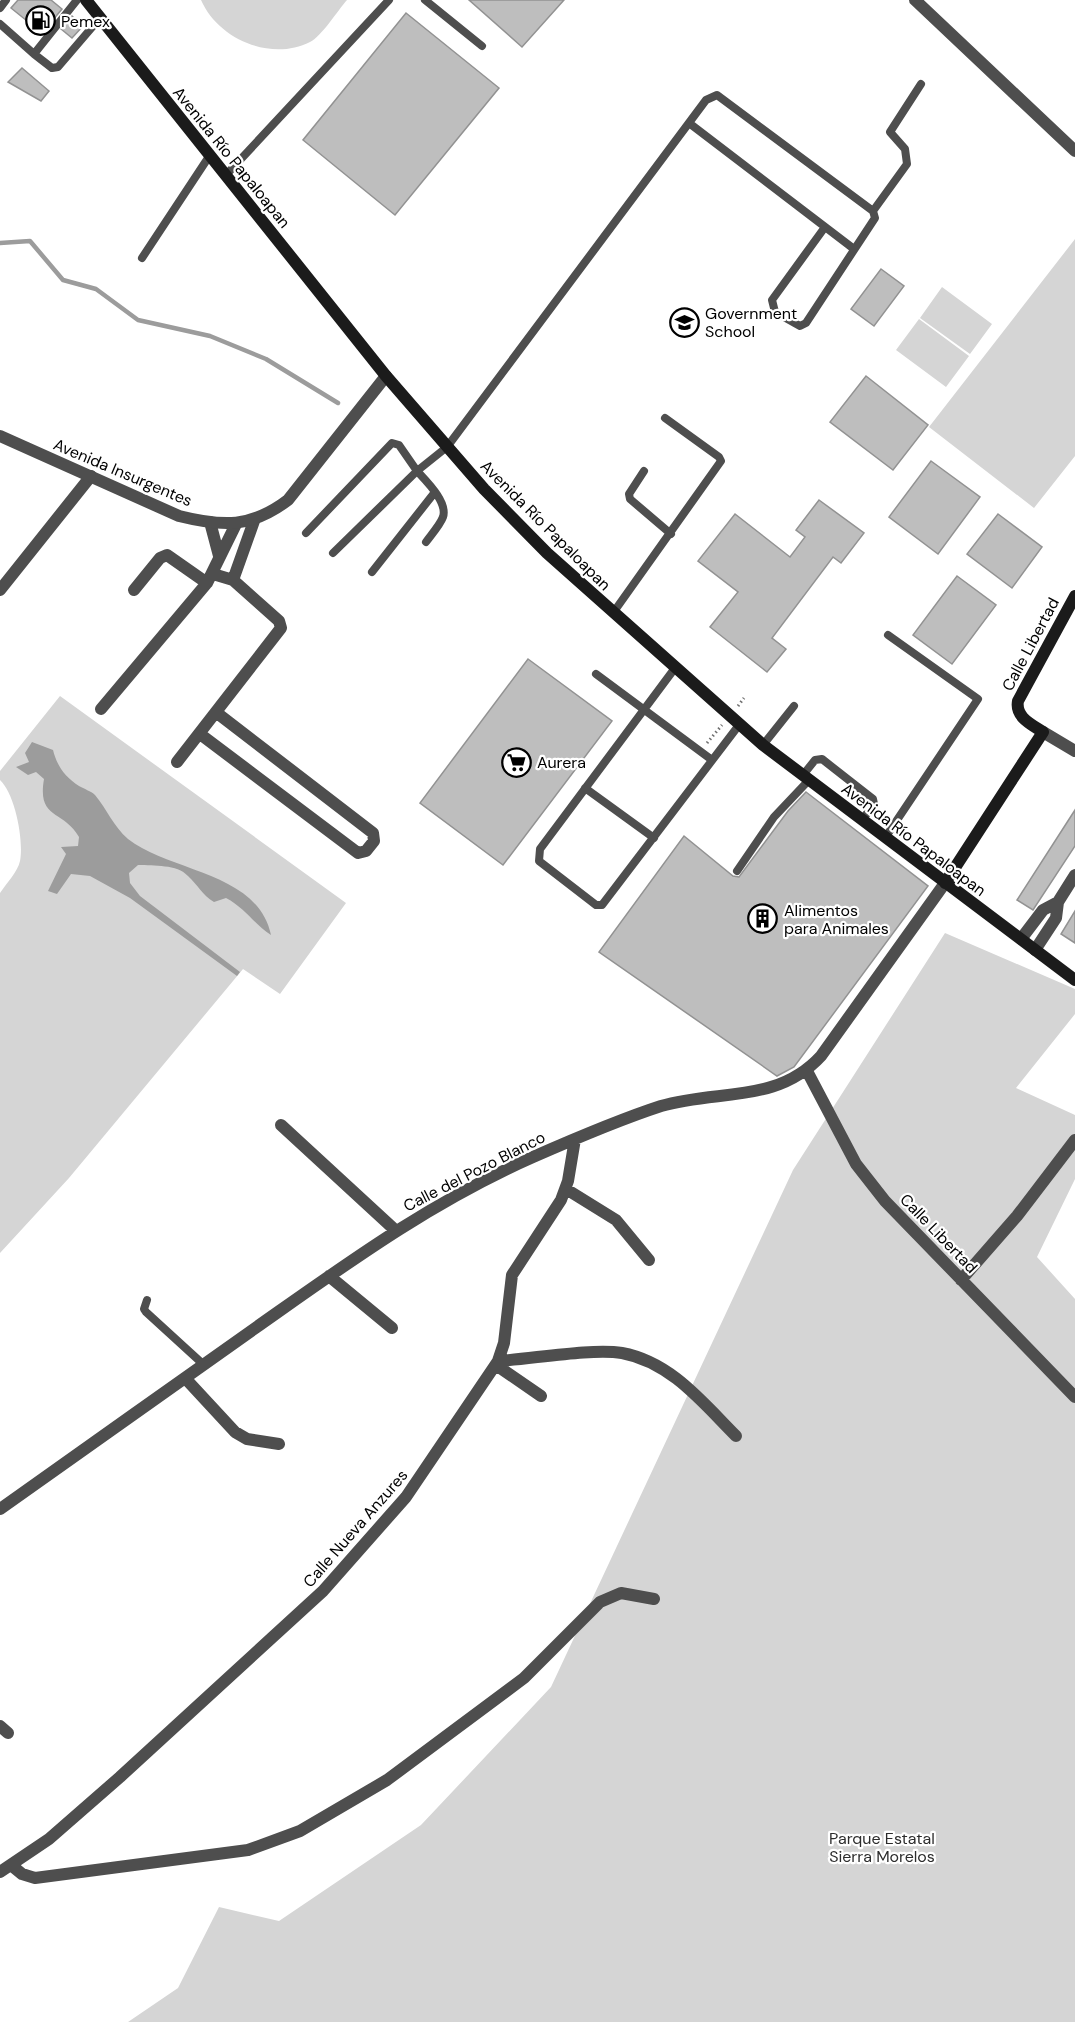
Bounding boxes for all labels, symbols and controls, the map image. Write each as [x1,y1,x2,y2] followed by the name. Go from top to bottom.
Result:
[24,5,56,37] fuel station icon: Pemex
[61,11,110,32] place label: Pemex
[168,82,295,232] street label: Avenida Río Papaloapan
[705,303,797,342] place label: Government School
[668,306,700,338] school or university icon: Government School
[50,434,195,511] street label: Avenida Insurgentes
[476,456,615,595] street label: Avenida Río Papaloapan
[997,594,1064,695] street label: Calle Libertad
[500,746,532,778] supermarket icon: Aurera
[537,752,586,773] place label: Aurera
[837,778,990,901] street label: Avenida Río Papaloapan
[784,900,889,939] place label: Alimentos para Animales
[747,903,779,935] building icon: Alimentos para Animales
[400,1127,549,1216] street label: Calle del Pozo Blanco
[895,1189,982,1278] street label: Calle Libertad
[298,1465,412,1592] street label: Calle Nueva Anzures
[829,1828,935,1867] park label: Parque Estatal Sierra Morelos

